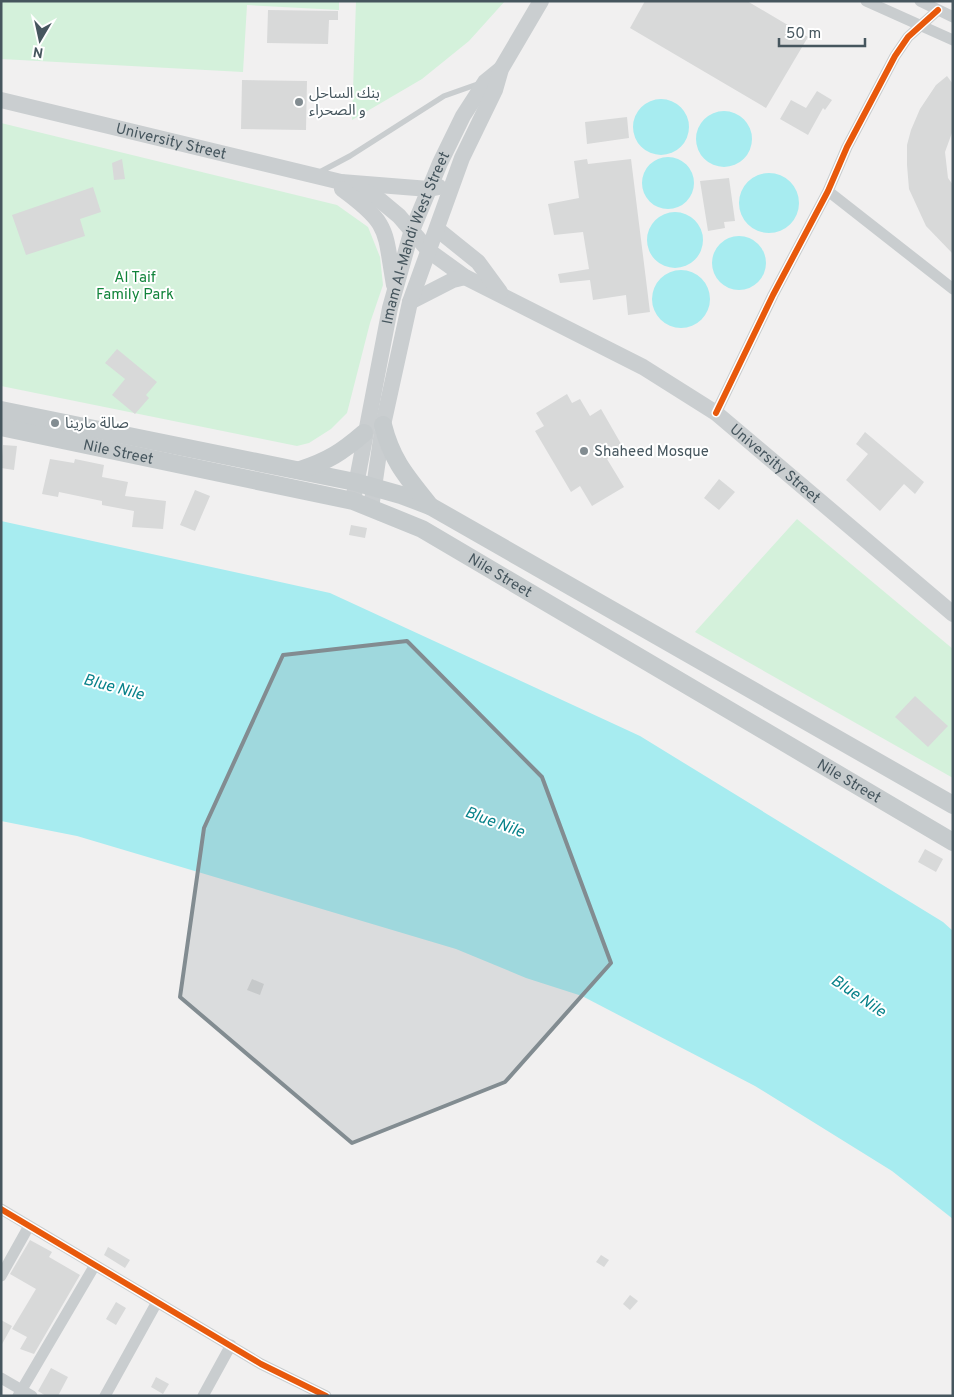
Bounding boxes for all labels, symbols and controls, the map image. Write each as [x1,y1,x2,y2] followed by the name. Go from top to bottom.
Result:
[15,15,65,65] north arrow
[779,15,865,47] scale bar
[786,25,821,44] text: 50 m
[32,42,45,61] text: N
[309,85,380,121] place label: بنك الساحل و الصحراء
[293,96,305,108] marker: بنك الساحل و الصحراء
[114,120,228,165] street label: University Street
[379,149,455,326] street label: Imam Al-Mahdi West Street
[96,269,174,305] park label: Al Taif Family Park
[65,415,129,434] place label: صالة مارينا
[49,417,61,429] marker: صالة مارينا
[725,421,824,508] street label: University Street
[81,437,155,470] street label: Nile Street
[594,443,709,462] place label: Shaheed Mosque
[578,445,590,457] marker: Shaheed Mosque
[464,550,535,603] street label: Nile Street
[81,670,147,706] water label: Blue Nile
[813,756,884,808] street label: Nile Street
[462,803,528,843] water label: Blue Nile
[827,971,890,1023] water label: Blue Nile

